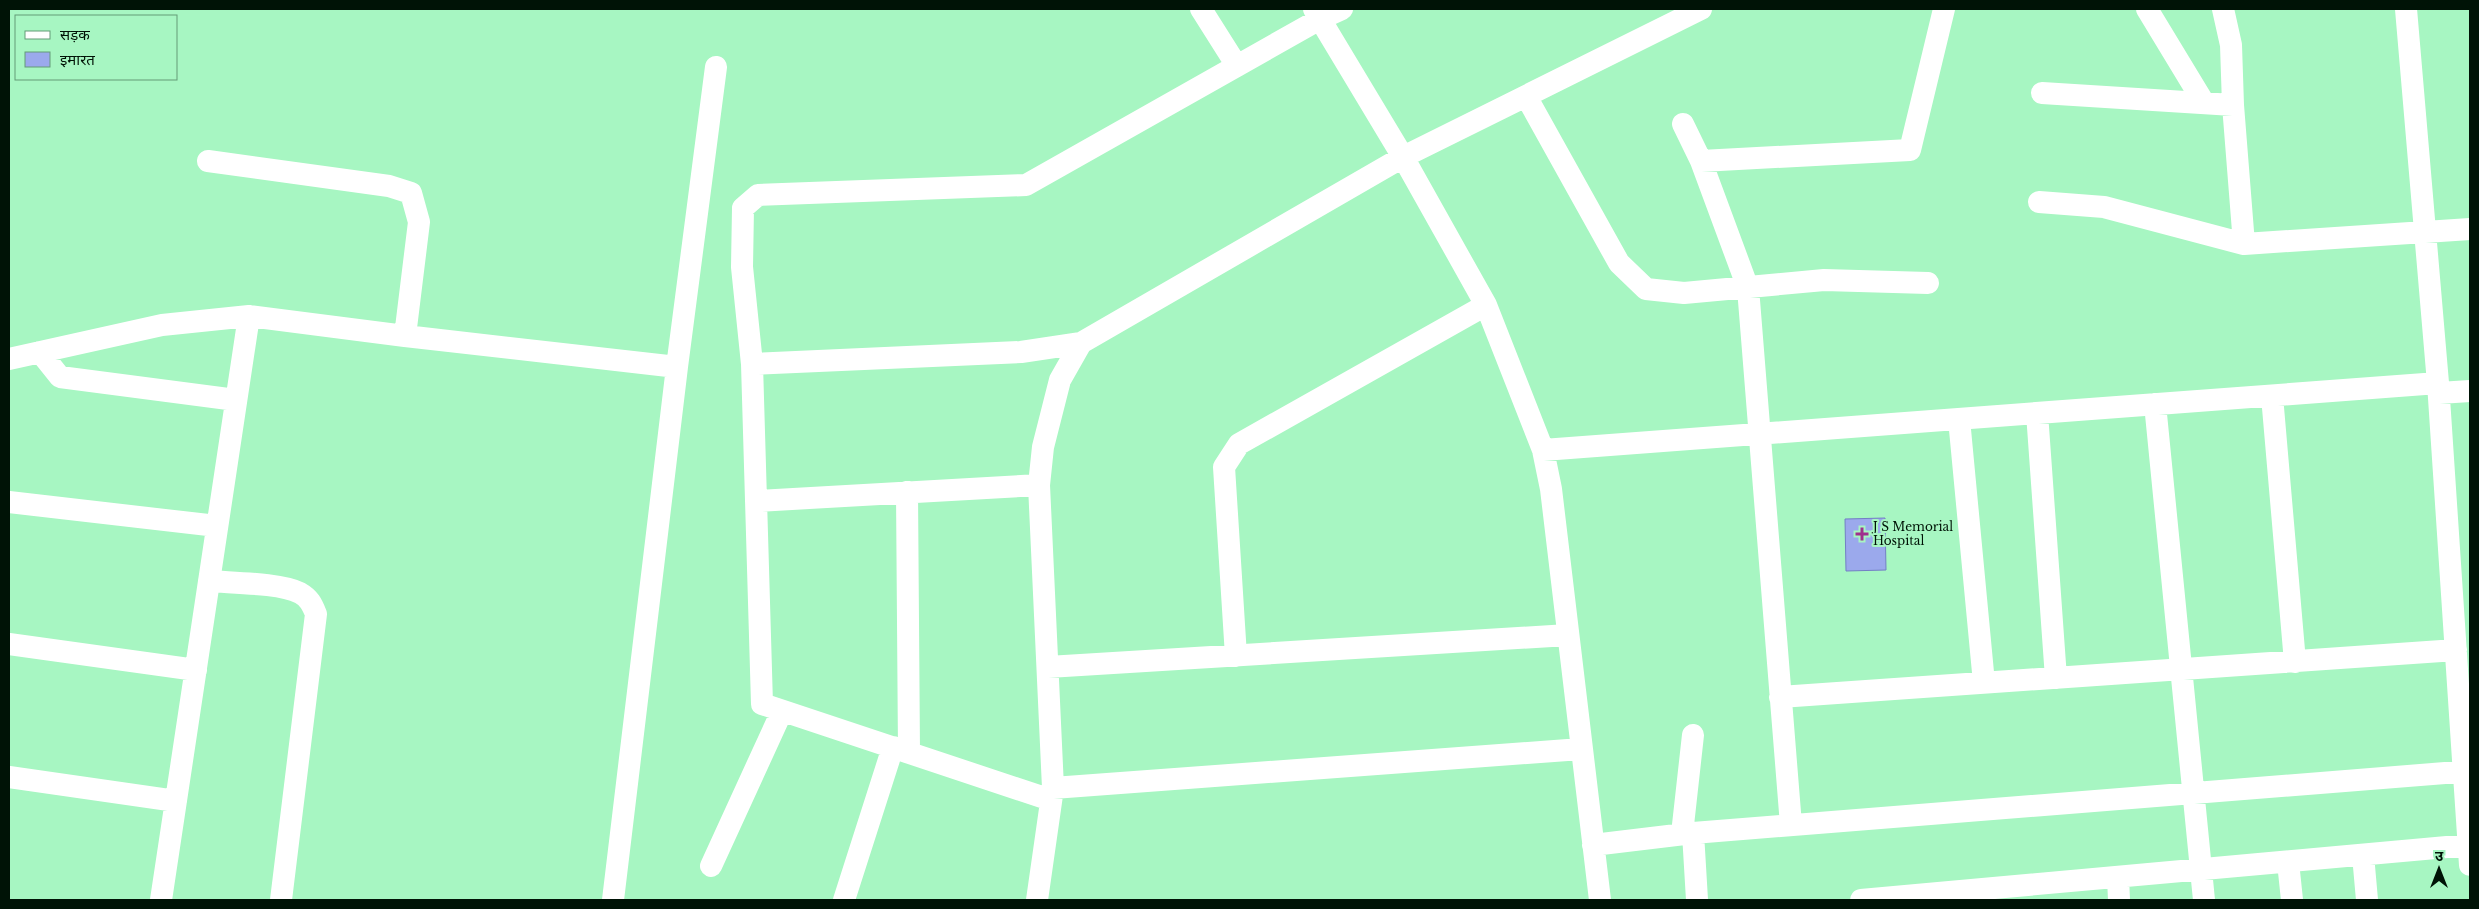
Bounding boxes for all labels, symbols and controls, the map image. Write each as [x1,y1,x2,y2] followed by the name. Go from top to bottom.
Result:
[15,15,178,80] legend
[60,25,90,44] text: सड़क
[60,50,95,69] text: इमारत
[1871,519,1953,548] place label: J S Memorial Hospital
[1855,527,1869,541] marker: J S Memorial Hospital
[2414,844,2464,894] north arrow
[2435,847,2444,865] text: उ

